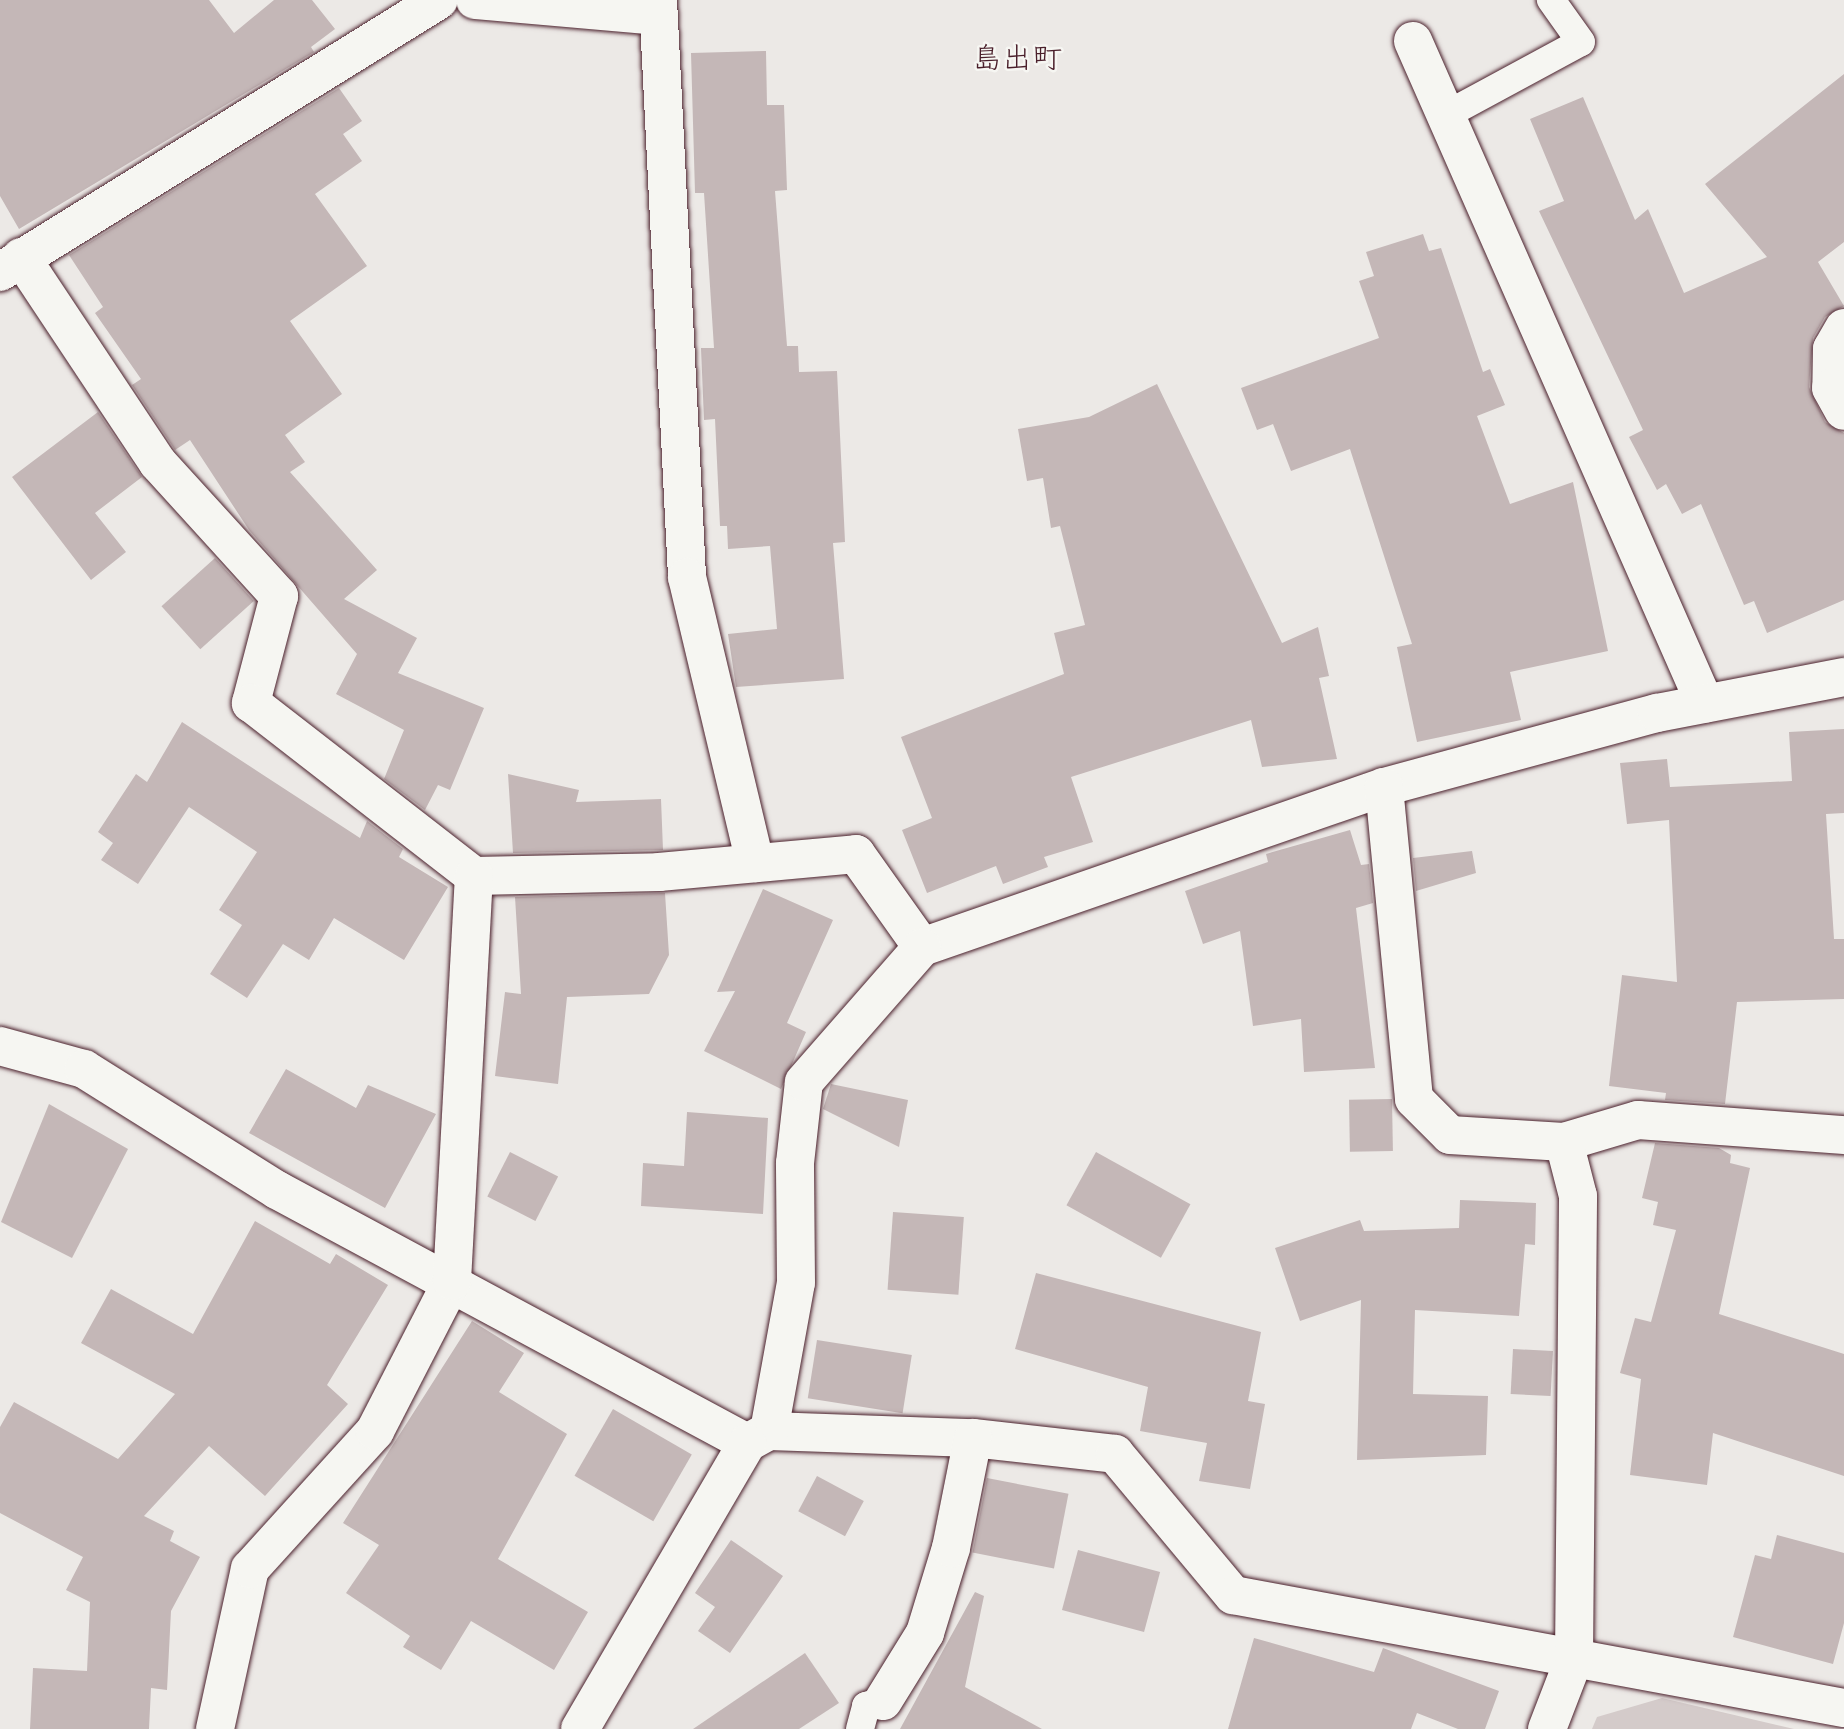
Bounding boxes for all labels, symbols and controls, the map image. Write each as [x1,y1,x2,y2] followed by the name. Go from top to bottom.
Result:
[972,40,1062,76] district label: 島出町

